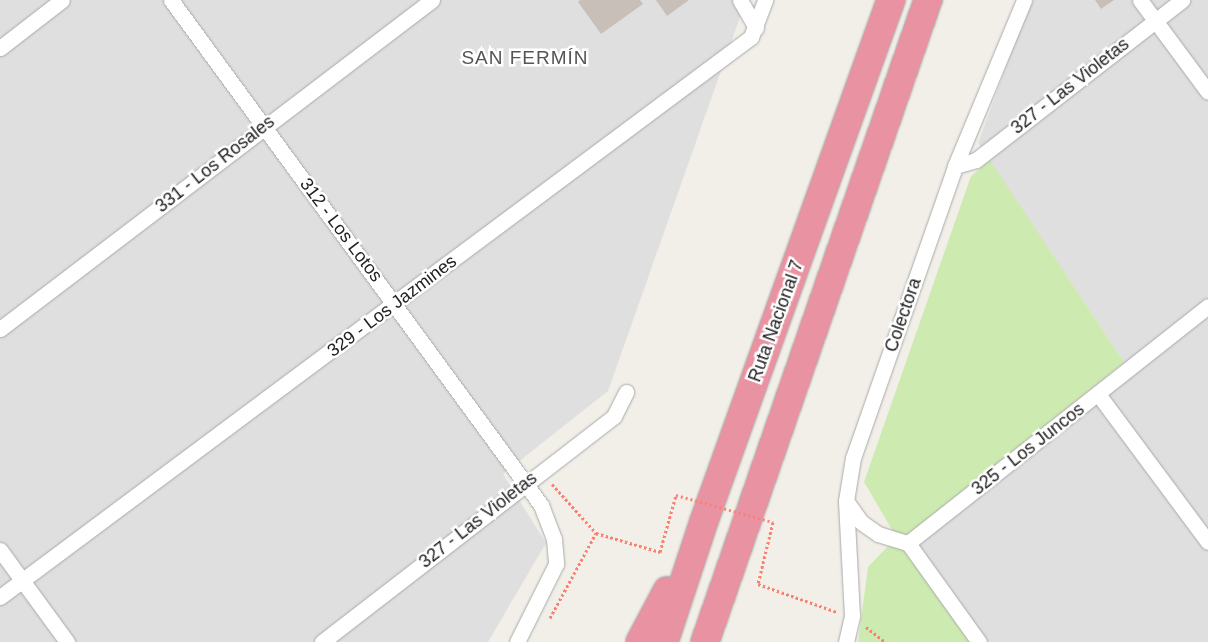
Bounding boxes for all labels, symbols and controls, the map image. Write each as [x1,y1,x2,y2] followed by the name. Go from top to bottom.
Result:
[1007,33,1133,139] street label: 327 - Las Violetas
[460,47,590,69] district label: SAN FERMÍN
[151,111,279,217] street label: 331 - Los Rosales
[295,174,387,286] street label: 312 - Los Lotos
[323,250,461,362] street label: 329 - Los Jazmines
[744,257,808,385] street label: Ruta Nacional 7
[880,275,926,355] street label: Colectora
[967,398,1089,500] street label: 325 - Los Juncos
[415,467,541,573] street label: 327 - Las Violetas

